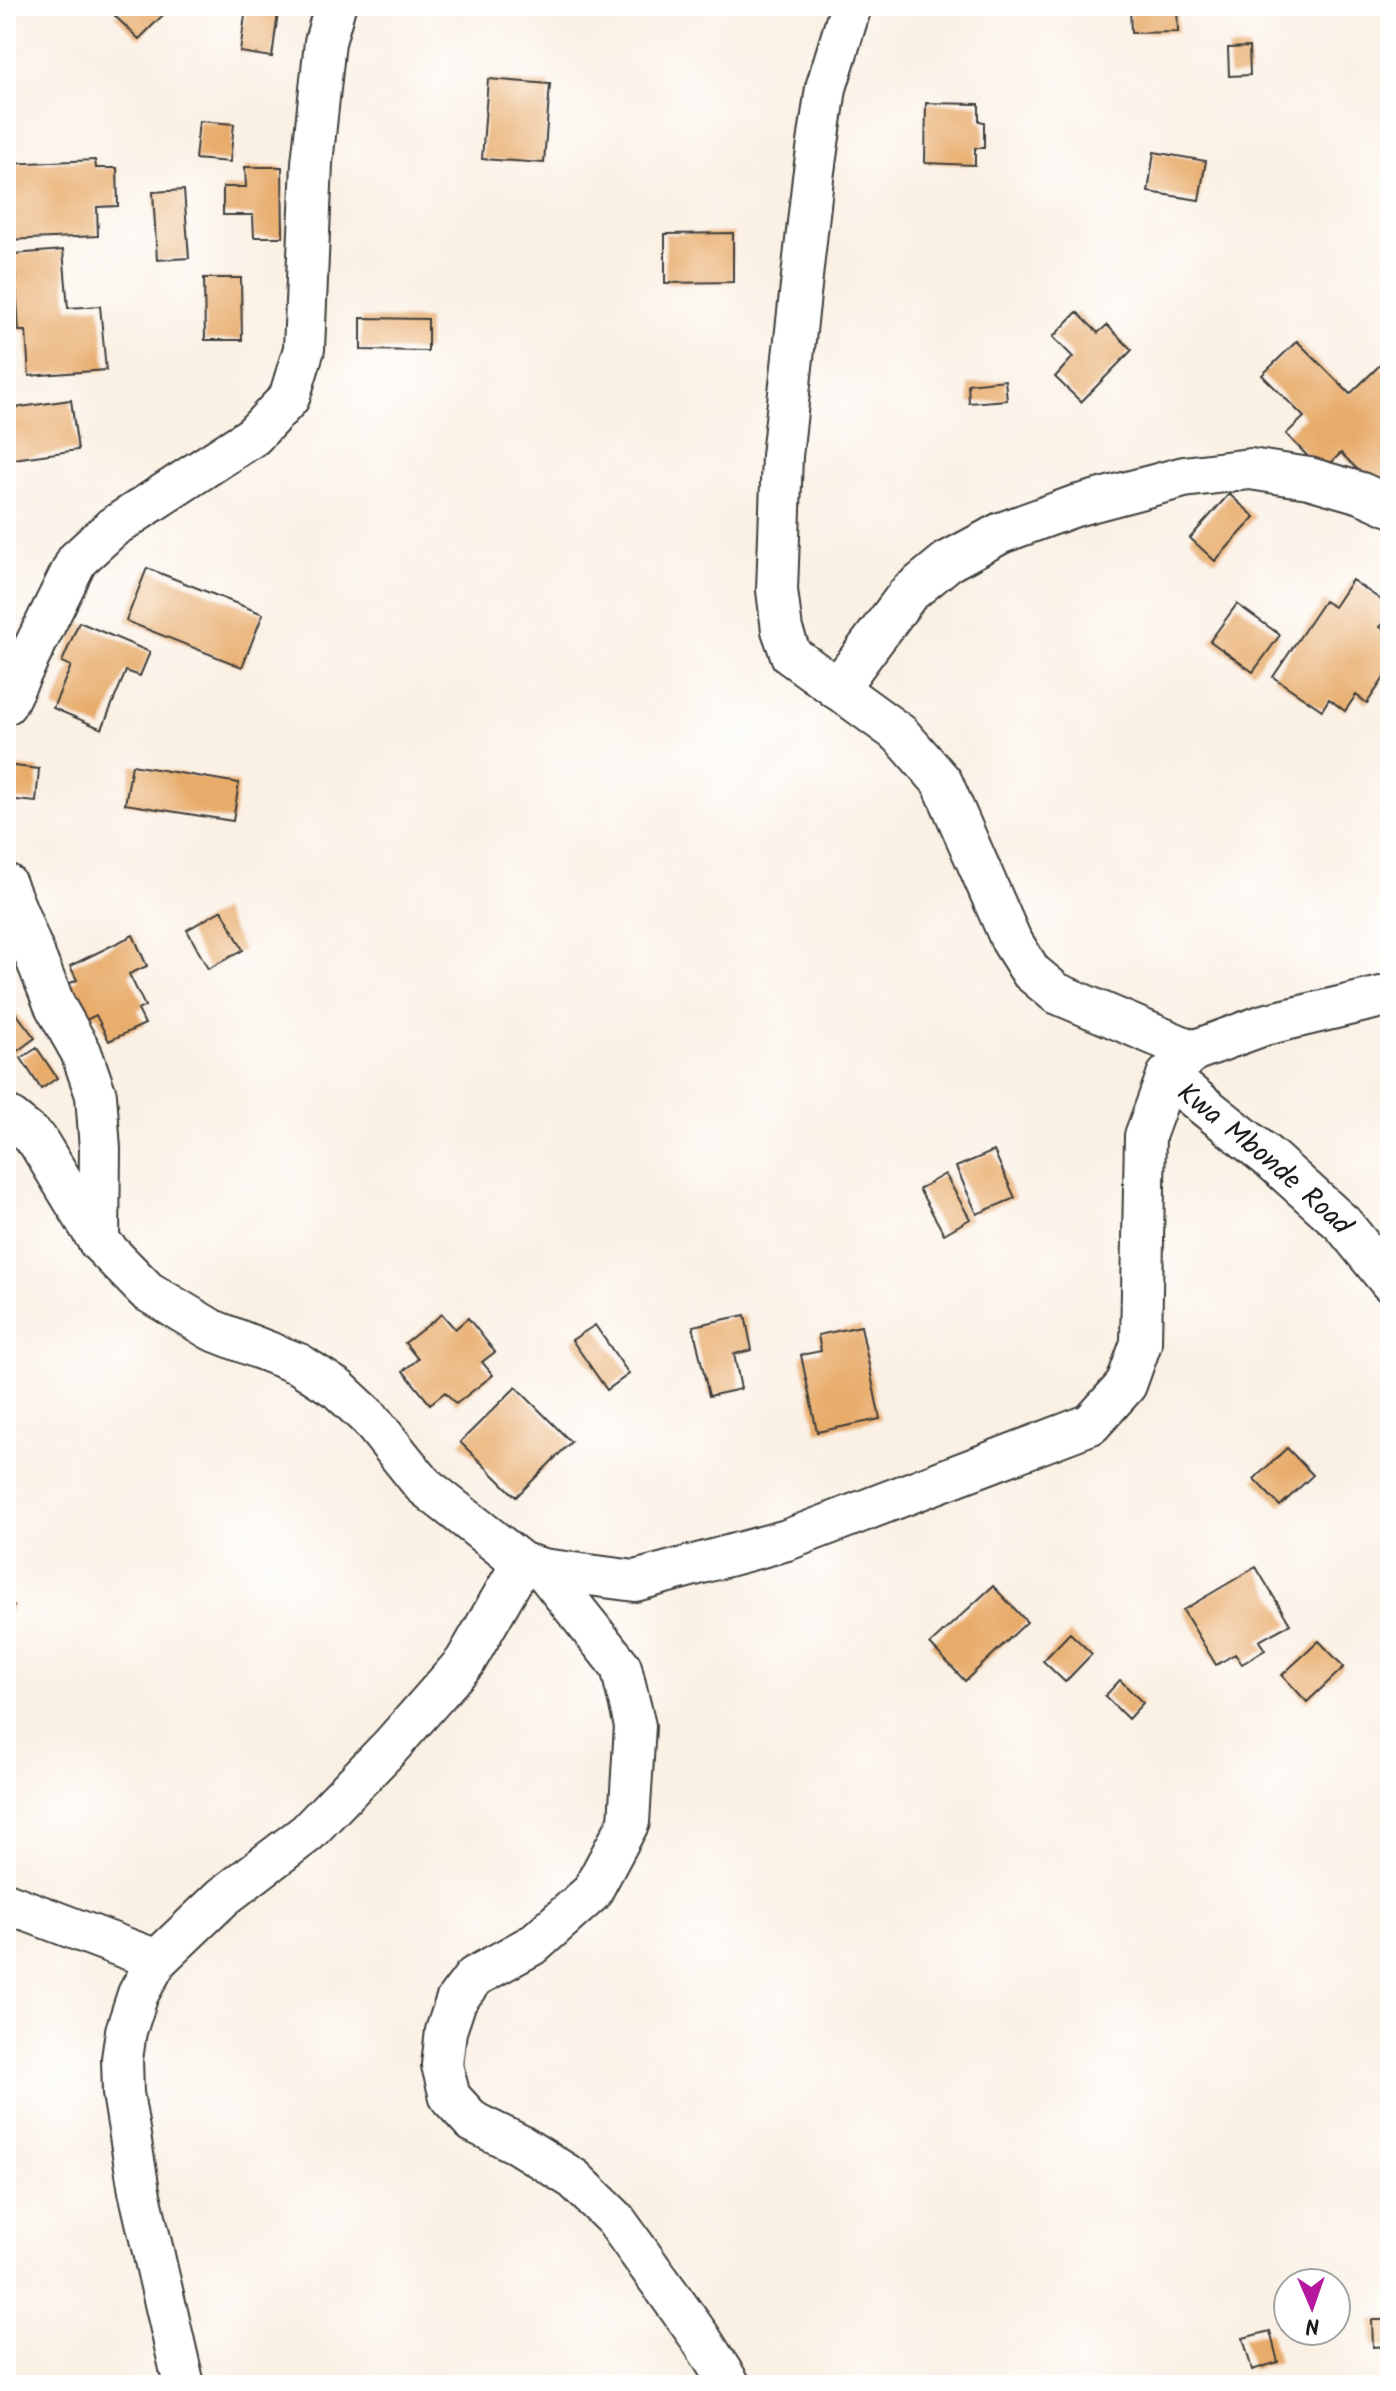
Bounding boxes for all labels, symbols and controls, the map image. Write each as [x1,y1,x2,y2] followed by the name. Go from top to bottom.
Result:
[1166,1072,1364,1246] street label: Kwa Mbonde Road
[1272,2267,1352,2347] north arrow
[1305,2307,1320,2342] text: N

